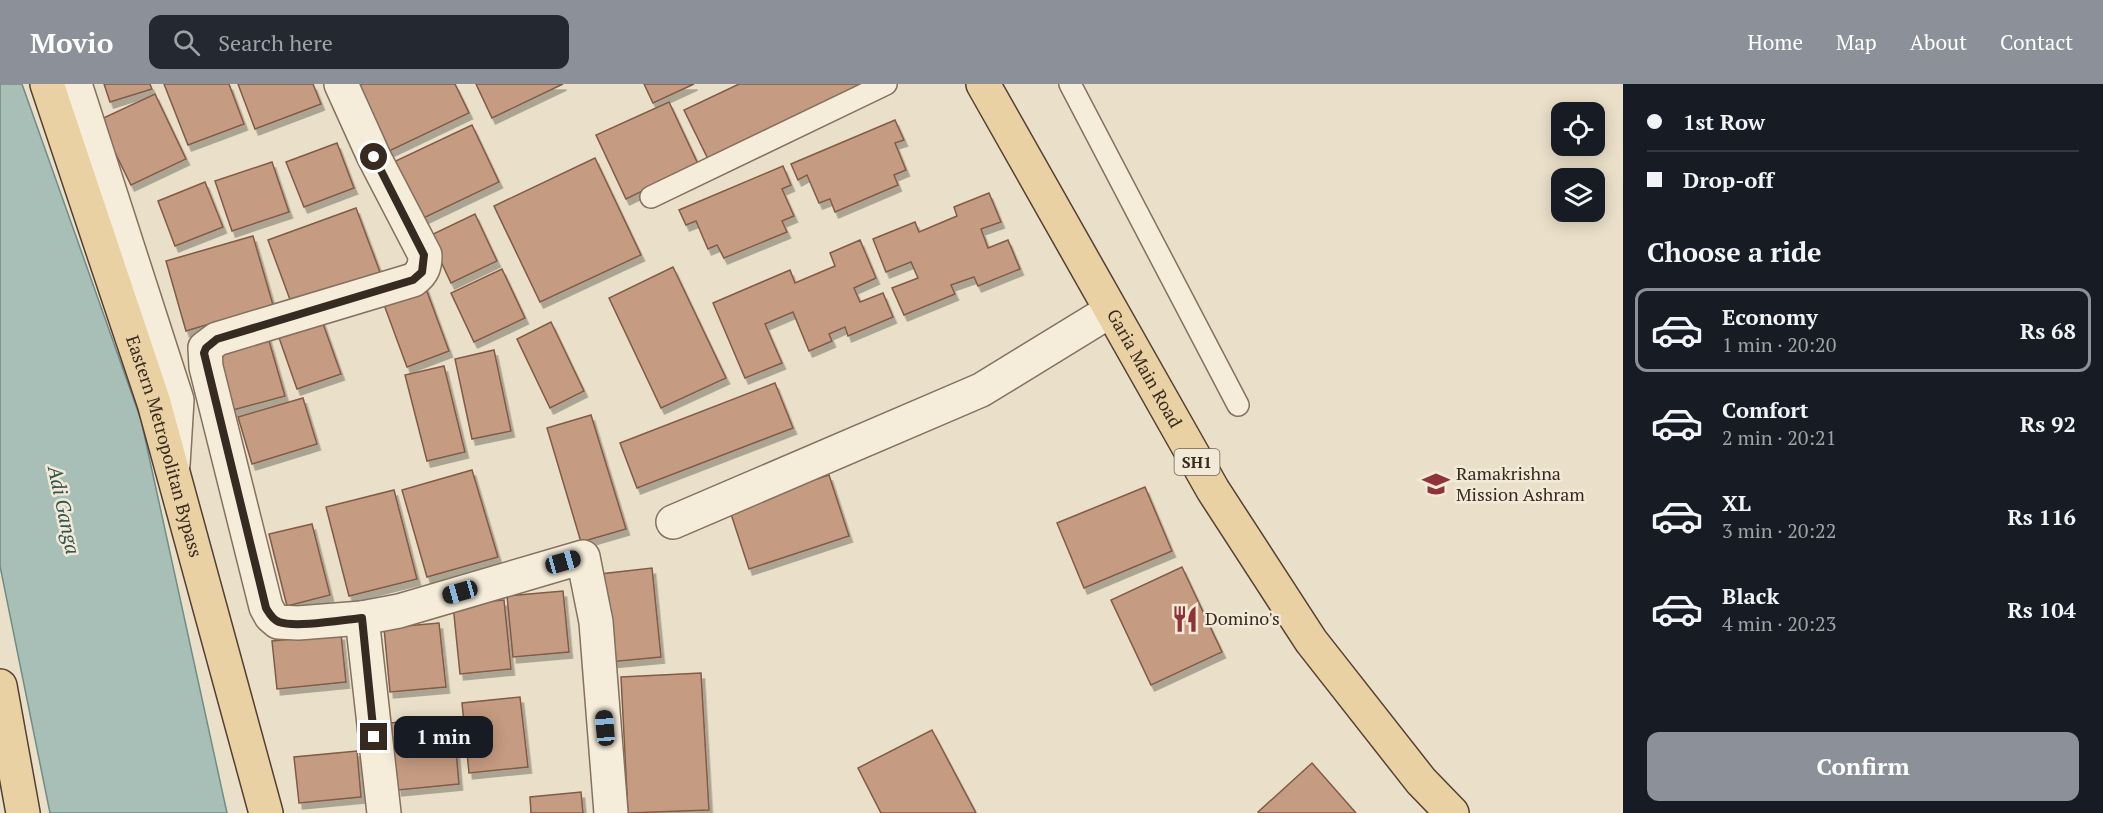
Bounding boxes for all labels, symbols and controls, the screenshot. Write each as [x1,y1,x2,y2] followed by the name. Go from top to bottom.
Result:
[149,15,569,69] search box
[30,24,113,61] text: Movio
[170,26,203,59] icon: search
[218,28,333,57] text: Search here
[1747,28,1803,56] text: Home
[1836,28,1877,56] text: Map
[1910,28,1967,56] text: About
[2000,28,2073,56] text: Contact
[1551,102,1605,222] map controls
[1551,102,1605,156] button: locate
[1683,107,1765,136] text: 1st Row
[360,143,387,170] route start
[1683,165,1774,194] text: Drop-off
[1551,168,1605,222] button: layers
[1647,234,1822,270] text: Choose a ride
[1722,302,1818,331] text: Economy
[1650,303,1704,357] icon: car
[1102,304,1188,432] street label: Garia Main Road
[2020,316,2076,345] text: Rs 68
[1722,331,1836,358] text: 1 min · 20:20
[121,332,209,560] street label: Eastern Metropolitan Bypass
[1722,395,1808,424] text: Comfort
[1650,396,1704,450] icon: car
[2020,409,2076,438] text: Rs 92
[1722,424,1836,451] text: 2 min · 20:21
[1174,449,1220,475] road number: SH1
[1456,461,1585,506] place label: Ramakrishna Mission Ashram
[42,462,87,557] water label: Adi Ganga
[1421,469,1451,499] school or university icon: Ramakrishna Mission Ashram
[1722,488,1751,517] text: XL
[1650,489,1704,543] icon: car
[2007,502,2076,531] text: Rs 116
[1722,517,1836,544] text: 3 min · 20:22
[543,548,583,576] car
[440,578,480,606] car
[1722,581,1779,610] text: Black
[1650,582,1704,636] icon: car
[2007,595,2076,624] text: Rs 104
[1170,604,1200,634] restaurant icon: Domino's
[1205,606,1280,630] place label: Domino's
[1722,610,1836,637] text: 4 min · 20:23
[594,709,616,747] car
[395,716,494,758] callout: 1 min
[360,723,387,750] route end
[416,723,471,750] text: 1 min
[1647,732,2079,801] button: Confirm

